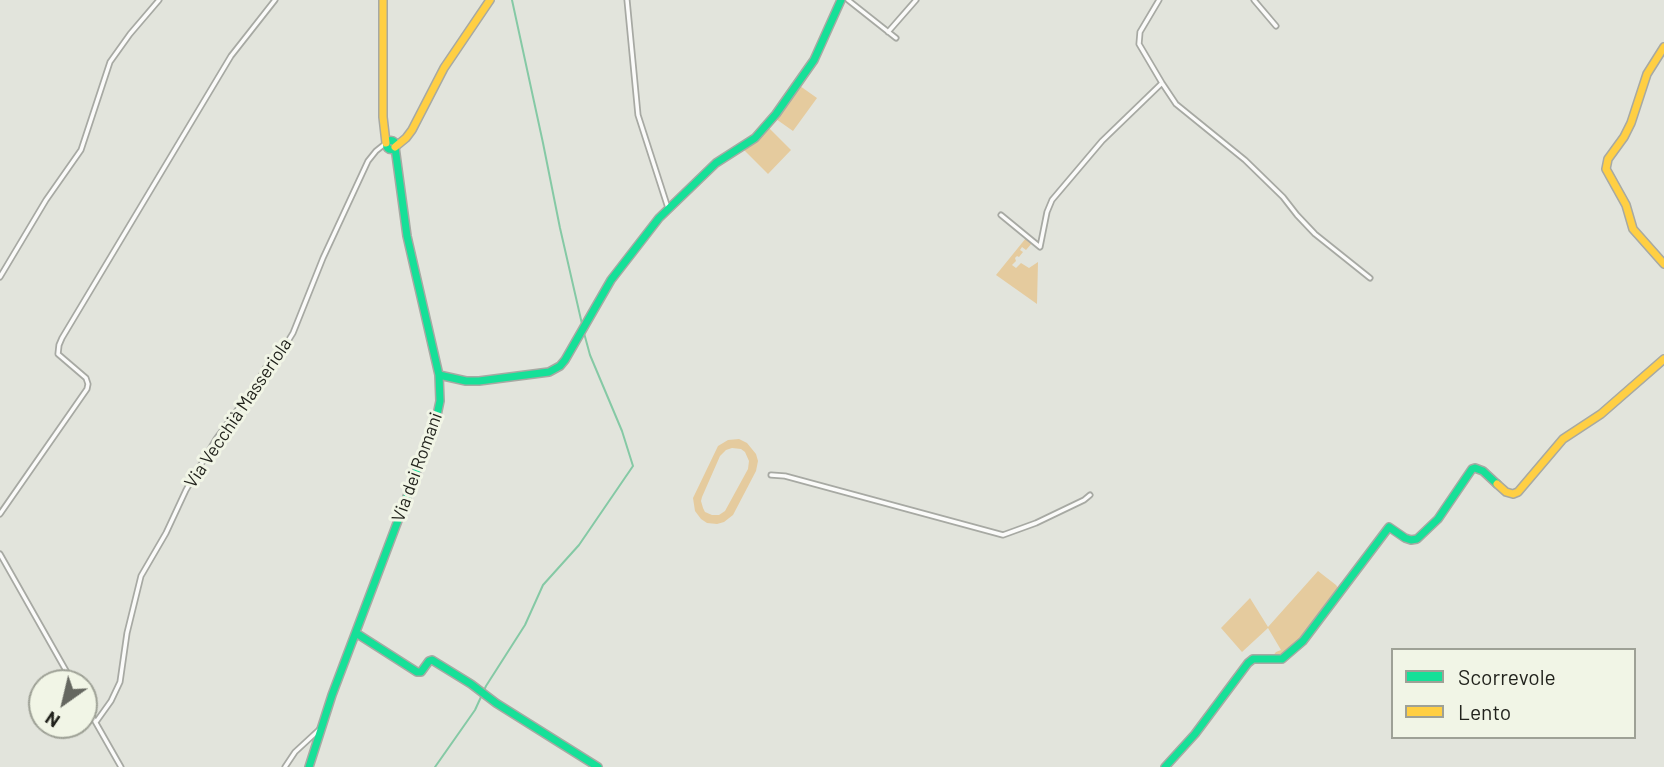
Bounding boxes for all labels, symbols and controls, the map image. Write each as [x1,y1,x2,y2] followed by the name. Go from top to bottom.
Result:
[180,334,296,492] street label: Via Vecchià Masseriola
[387,409,447,525] street label: Via dei Romani
[1391,648,1636,739] legend
[1458,664,1556,689] text: Scorrevole
[28,669,98,739] north arrow
[1458,699,1511,724] text: Lento
[40,707,64,733] text: N

